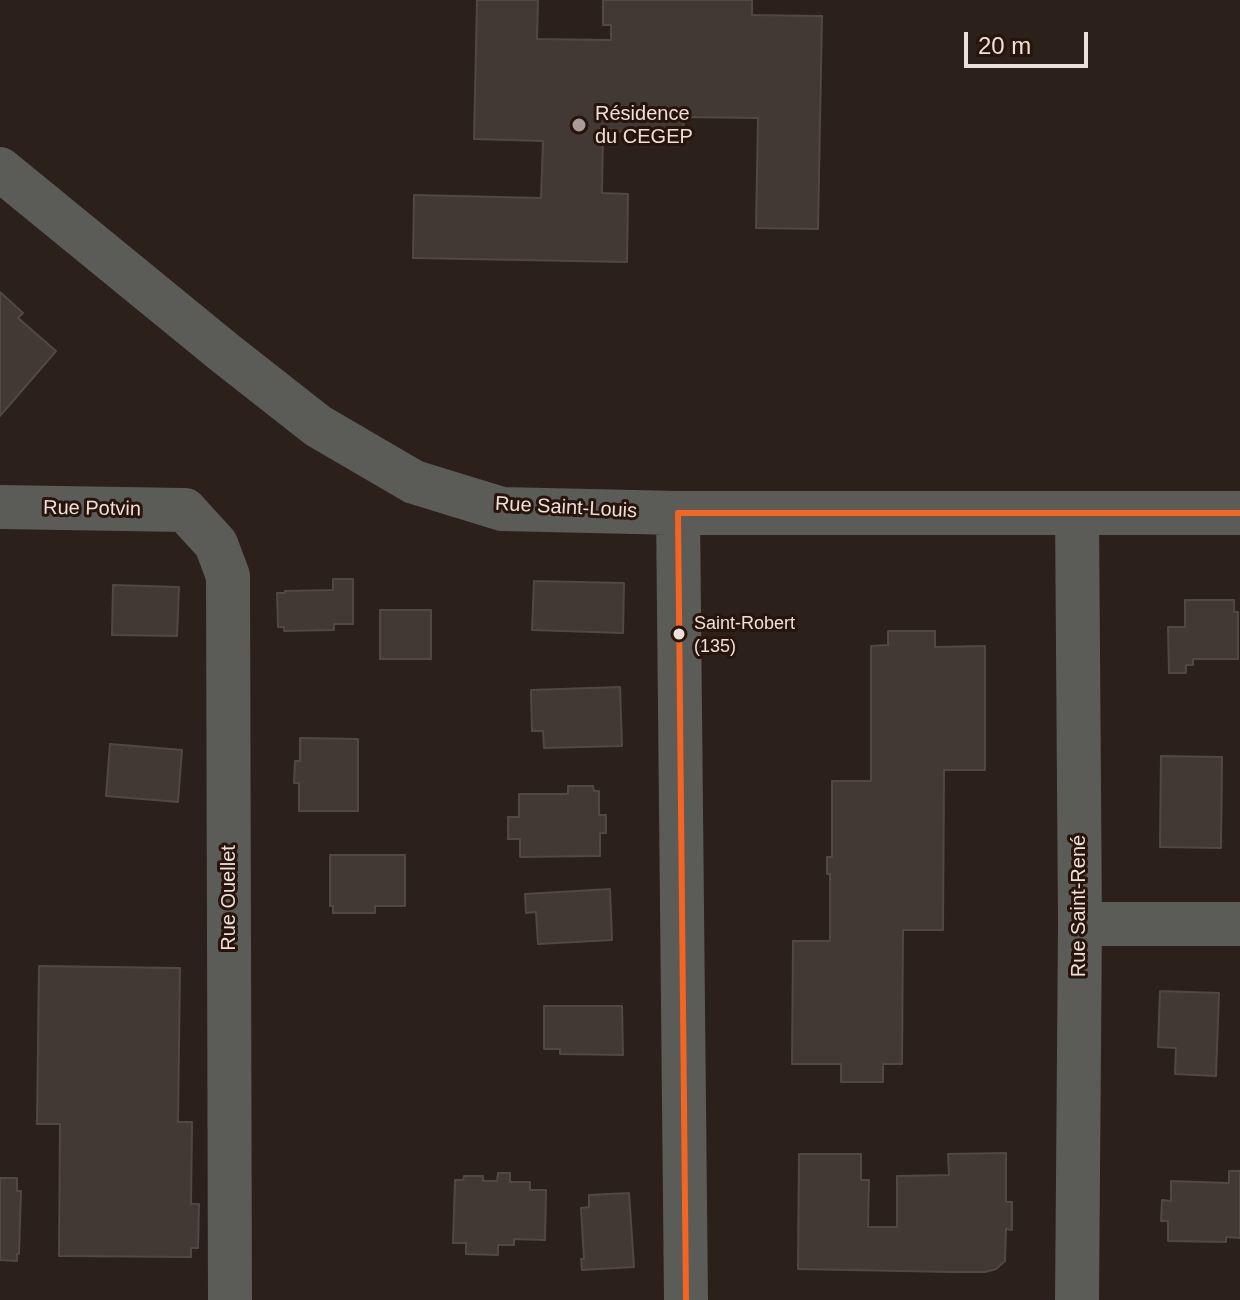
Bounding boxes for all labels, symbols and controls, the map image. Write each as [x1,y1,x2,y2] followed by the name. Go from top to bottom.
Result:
[968,16,1092,66] scale bar
[978,32,1031,59] text: 20 m
[595,102,693,149] place label: Résidence du CEGEP
[570,116,588,134] marker: Résidence du CEGEP
[494,492,638,524] street label: Rue Saint-Louis
[43,496,141,522] street label: Rue Potvin
[694,613,795,656] place label: Saint-Robert (135)
[671,626,687,642] marker: Saint-Robert (135)
[1067,835,1091,977] street label: Rue Saint-René
[217,845,241,951] street label: Rue Ouellet

